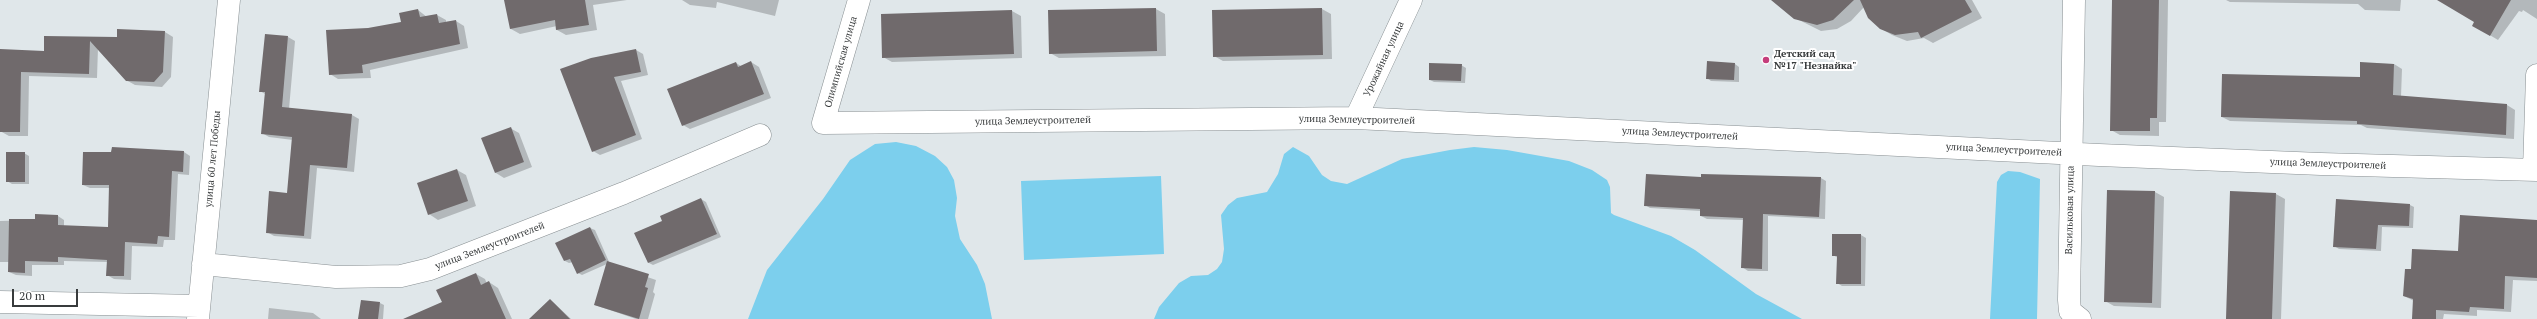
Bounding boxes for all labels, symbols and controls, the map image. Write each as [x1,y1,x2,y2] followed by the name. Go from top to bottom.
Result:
[822,15,860,109] street label: Олимпийская улица
[1361,19,1407,99] street label: Урожайная улица
[1774,48,1856,72] place label: Детский сад №17 "Незнайка"
[1761,55,1771,65] marker: Детский сад №17 "Незнайка"
[203,110,223,208] street label: улица 60 лет Победы
[1299,113,1415,127] street label: улица Землеустроителей
[975,114,1091,128] street label: улица Землеустроителей
[1622,125,1738,143] street label: улица Землеустроителей
[1946,141,2062,159] street label: улица Землеустроителей
[2270,156,2386,172] street label: улица Землеустроителей
[2063,165,2077,255] street label: Васильковая улица
[434,220,546,272] street label: улица Землеустроителей
[14,281,80,307] scale bar
[19,288,45,303] text: 20 m

